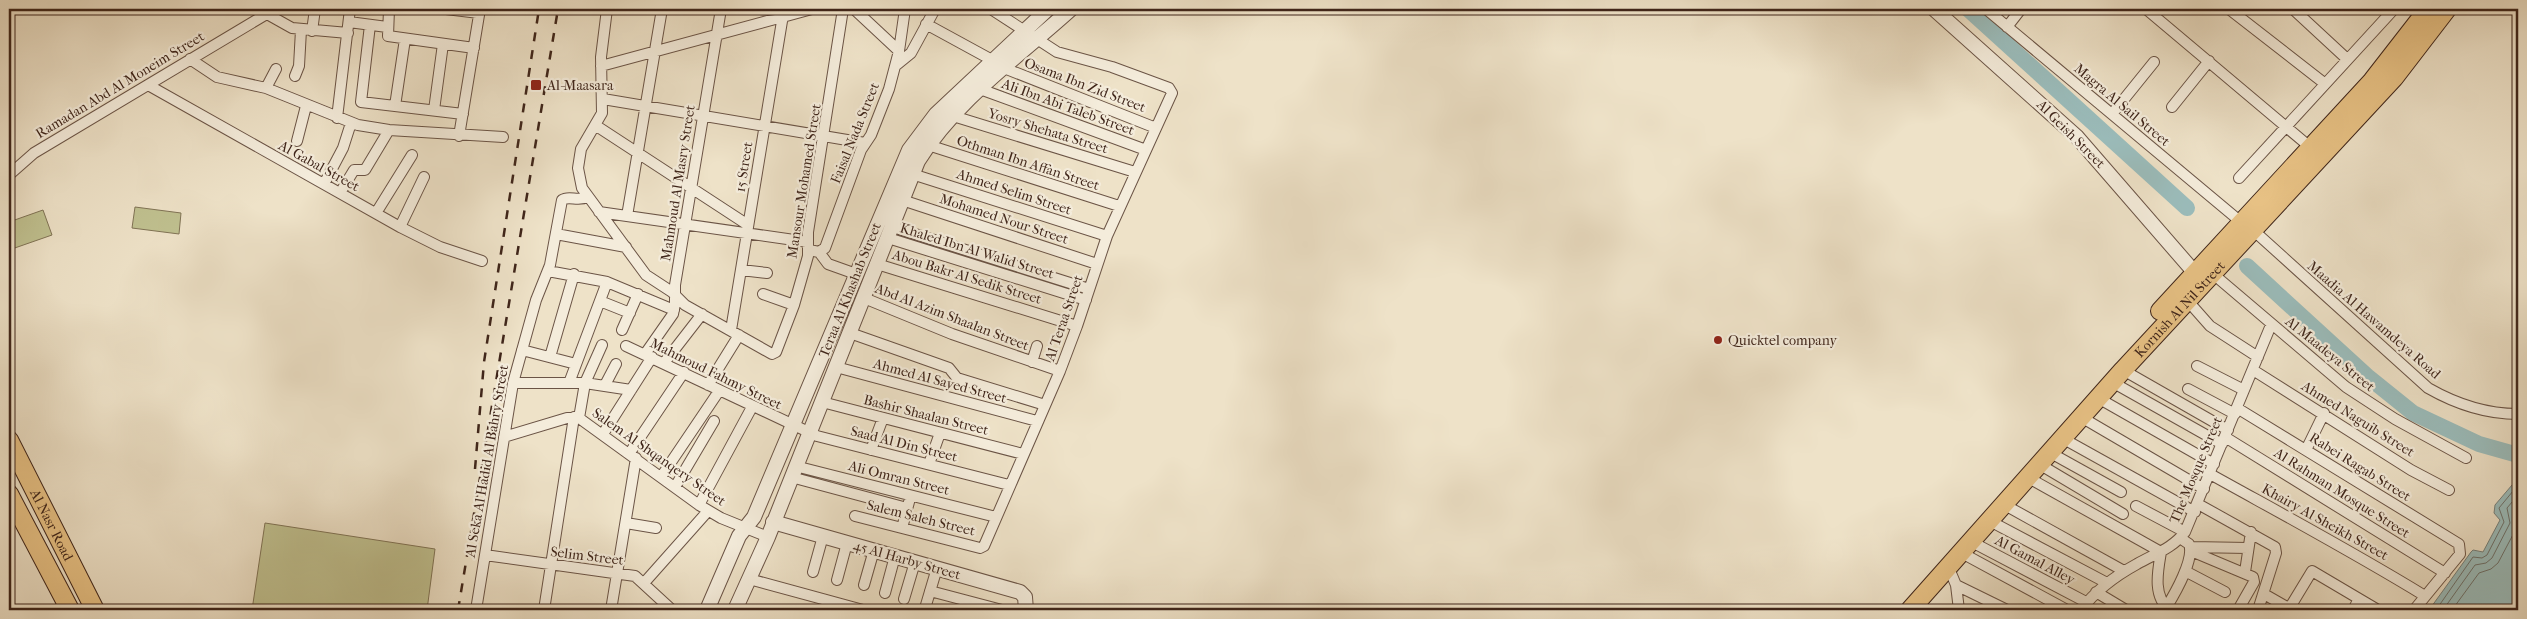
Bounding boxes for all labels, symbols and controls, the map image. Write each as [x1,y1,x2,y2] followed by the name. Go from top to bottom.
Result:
[33,28,207,142] street label: Ramadan Abd Al Moneim Street
[1022,54,1148,116] street label: Osama Ibn Zid Street
[2071,60,2173,150] street label: Magra Al Sail Street
[998,75,1137,139] street label: Ali Ibn Abi Taleb Street
[546,77,614,94] place label: Al-Maasara
[529,78,543,92] marker: Al-Maasara
[827,80,883,186] street label: Faisal Nada Street
[2033,96,2109,172] street label: Al Geish Street
[783,102,825,260] street label: Mansour Mohamed Street
[657,104,699,262] street label: Mahmoud Al Masry Street
[985,104,1110,157] street label: Yosry Shehata Street
[955,132,1101,194] street label: Othman Ibn Affan Street
[275,136,362,195] street label: Al Gabal Street
[732,141,756,193] street label: 15 Street
[953,165,1074,219] street label: Ahmed Selim Street
[938,190,1070,248] street label: Mohamed Nour Street
[898,219,1056,283] street label: Khaled Ibn Al Walid Street
[815,220,885,360] street label: Teraa Al Khashab Street
[889,246,1044,308] street label: Abou Bakr Al Sedik Street
[2131,257,2229,361] street label: Kornish Al Nil Street
[2304,258,2444,383] street label: Maadia Al Hawamdeya Road
[1041,273,1087,364] street label: Al Teraa Street
[872,279,1031,354] street label: Abd Al Azim Shaalan Street
[2281,312,2378,395] street label: Al Maadeya Street
[1728,332,1837,349] place label: Quicktel company
[1712,334,1724,346] marker: Quicktel company
[647,335,785,413] street label: Mahmoud Fahmy Street
[871,355,1008,407] street label: Ahmed Al Sayed Street
[462,363,512,560] street label: Al Seka Al Hadid Al Bahry Street
[2298,377,2418,461] street label: Ahmed Naguib Street
[862,391,990,439] street label: Bashir Shaalan Street
[589,404,729,510] street label: Salem Al Shqanqery Street
[2166,414,2226,526] street label: The Mosque Street
[849,422,959,466] street label: Saad Al Din Street
[2306,429,2414,505] street label: Rabei Ragab Street
[2270,444,2413,542] street label: Al Rahman Mosque Street
[846,457,951,499] street label: Ali Omran Street
[2259,480,2391,564] street label: Khairy Al Sheikh Street
[26,485,77,564] street label: Al Nasr Road
[865,496,977,540] street label: Salem Saleh Street
[1991,531,2078,588] street label: Al Gamal Alley
[851,537,963,583] street label: 45 Al Harby Street
[549,543,625,569] street label: Selim Street

